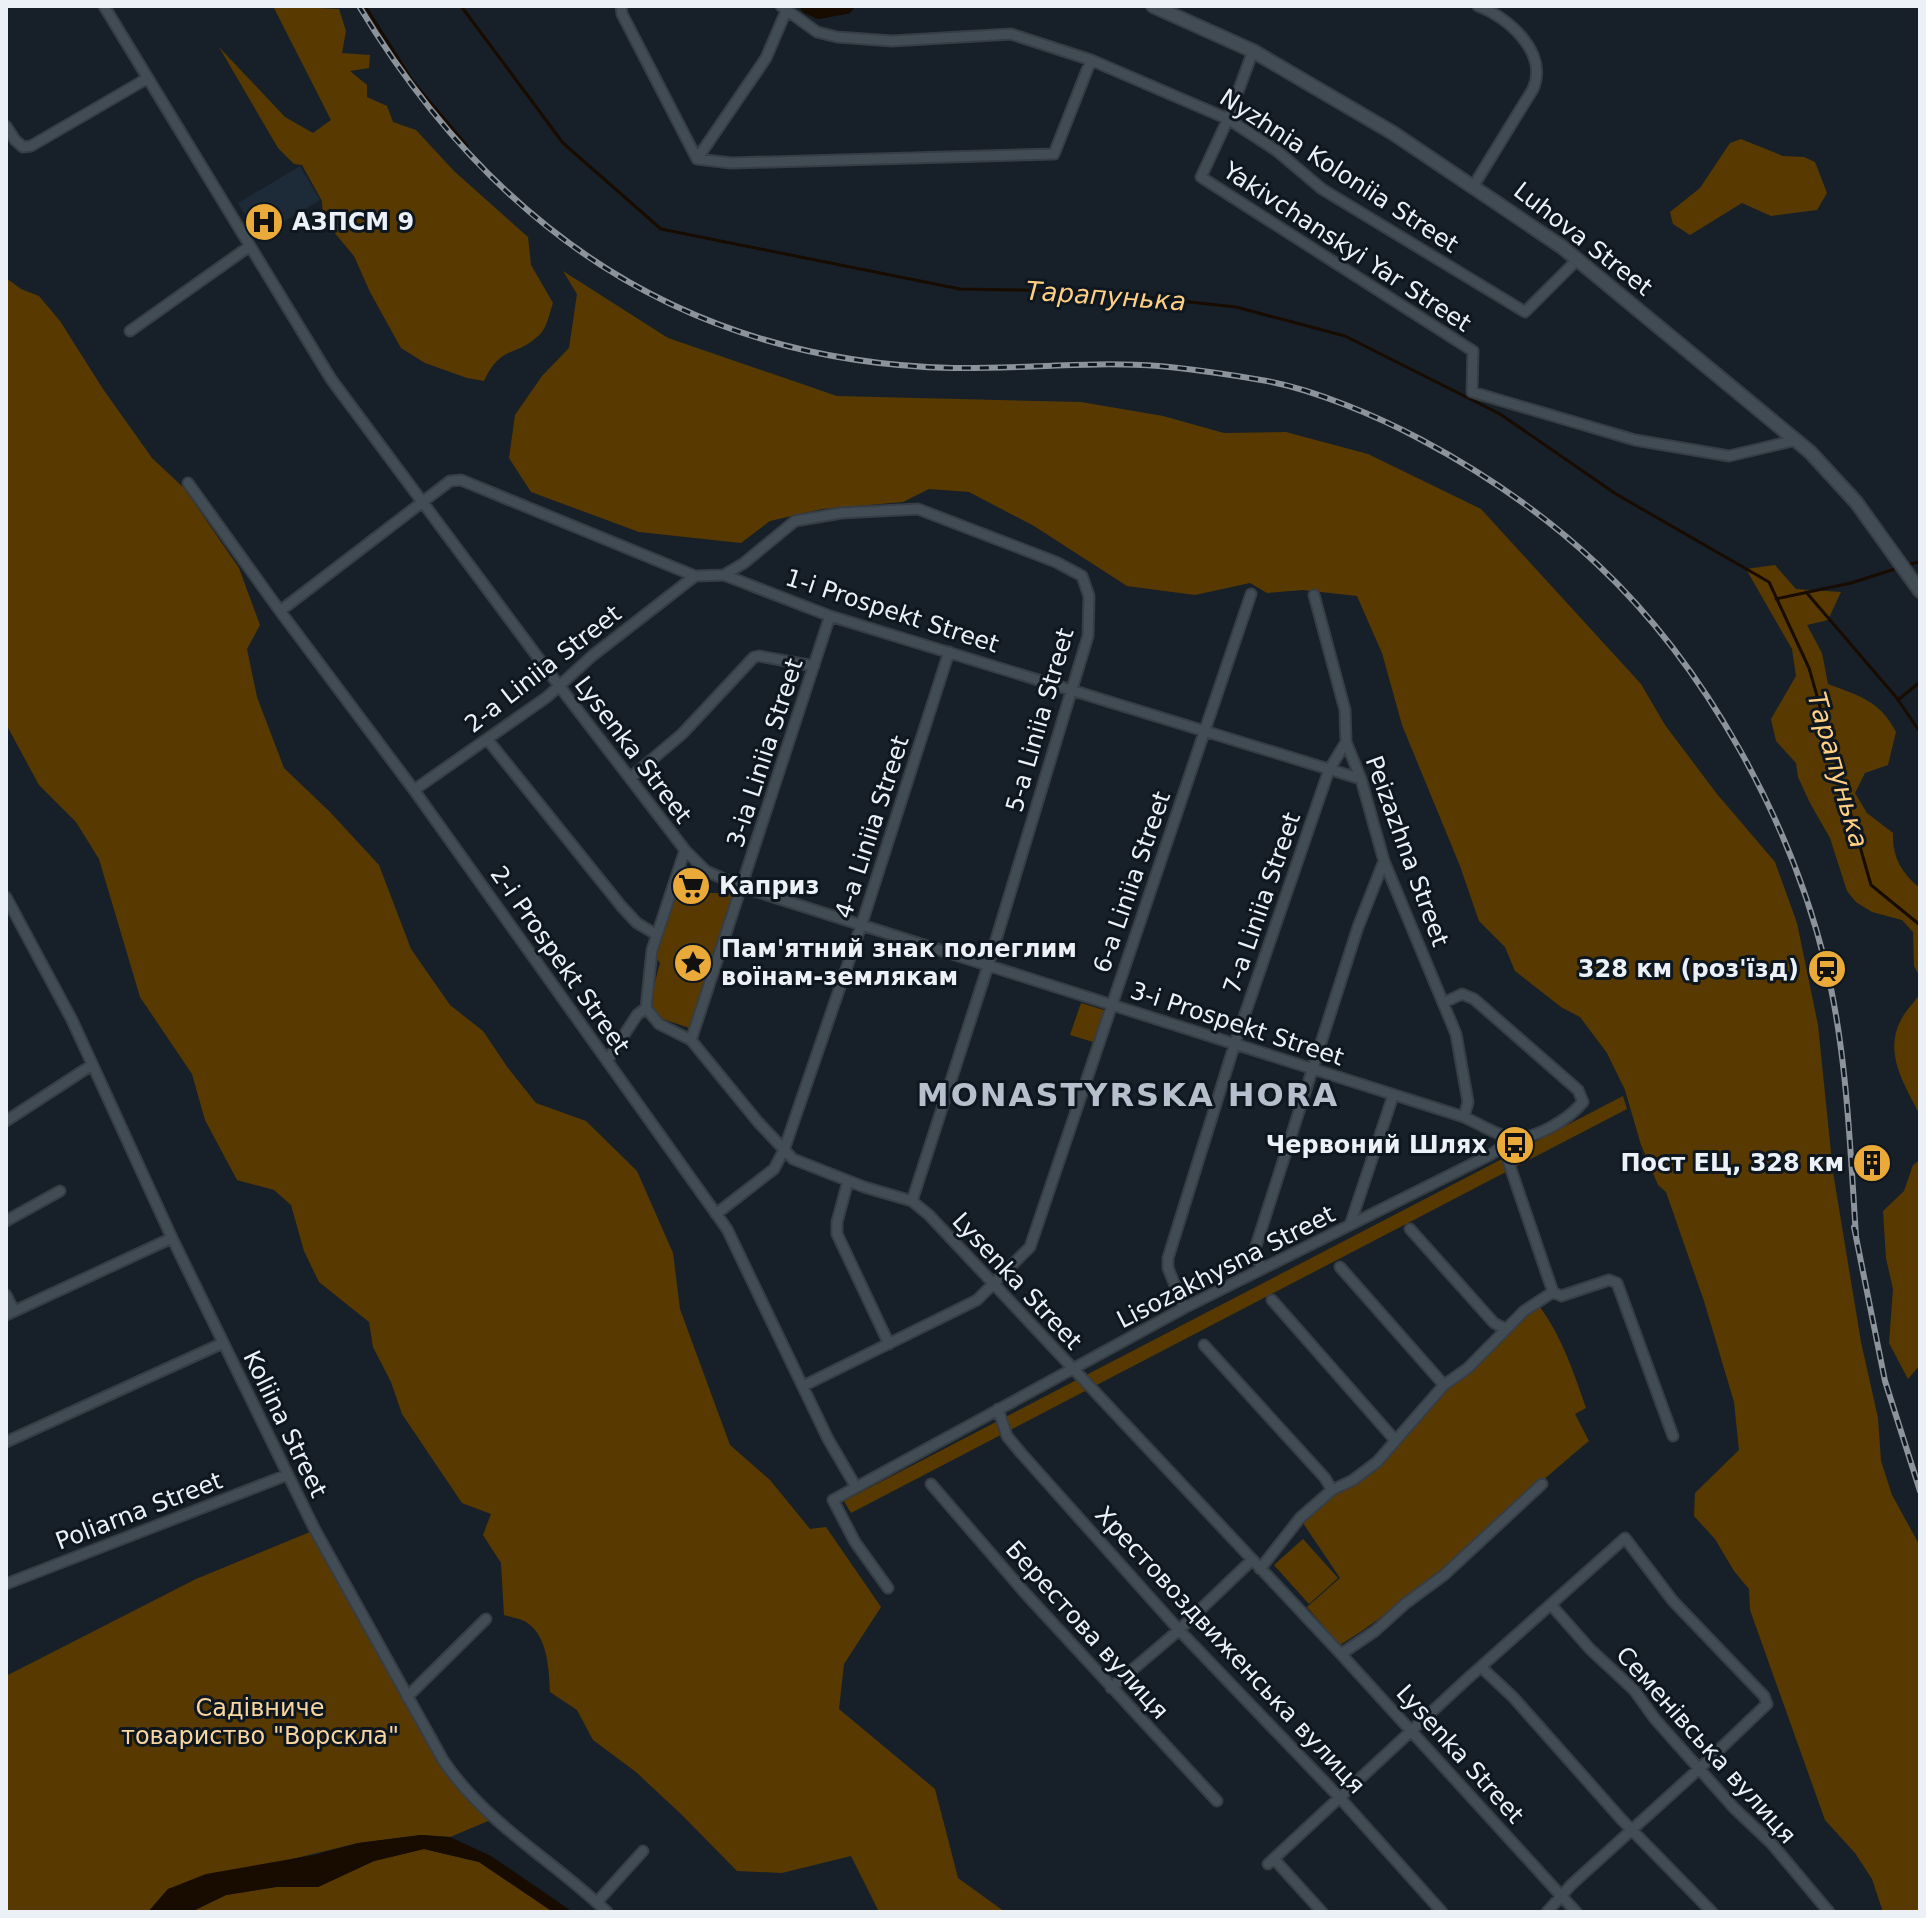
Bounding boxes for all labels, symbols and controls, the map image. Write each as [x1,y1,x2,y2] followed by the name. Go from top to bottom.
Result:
[1215,83,1463,259] street label: Nyzhnia Koloniia Street
[1217,156,1476,338] street label: Yakivchanskyi Yar Street
[1508,176,1658,302] street label: Luhova Street
[243,201,285,243] hospital icon: АЗПСМ 9
[292,208,414,236] place label: АЗПСМ 9
[1025,275,1187,317] water label: Тарапунька
[782,563,1002,659] street label: 1-i Prospekt Street
[459,599,627,739] street label: 2-a Liniia Street
[1000,625,1080,815] street label: 5-a Liniia Street
[721,655,809,851] street label: 3-ia Liniia Street
[569,671,697,829] street label: Lysenka Street
[1801,689,1875,851] water label: Тарапунька
[829,732,915,922] street label: 4-a Liniia Street
[1360,752,1454,950] street label: Peizazhna Street
[1088,788,1176,976] street label: 6-a Liniia Street
[1218,809,1306,997] street label: 7-a Liniia Street
[485,861,635,1059] street label: 2-i Prospekt Street
[670,865,712,907] supermarket icon: Каприз
[719,872,819,900] place label: Каприз
[721,935,1077,991] place label: Пам'ятний знак полеглим воїнам-землякам
[672,942,714,984] place icon: Пам'ятний знак полеглим воїнам-землякам
[1806,948,1848,990] station icon: 328 км (роз'їзд)
[1578,955,1799,983] place label: 328 км (роз'їзд)
[1127,976,1347,1072] street label: 3-i Prospekt Street
[917,1076,1339,1114] district label: MONASTYRSKA HORA
[1494,1124,1536,1166] bus stop icon: Червоний Шлях
[1266,1131,1488,1159] place label: Червоний Шлях
[1851,1142,1893,1184] building icon: Пост ЕЦ, 328 км
[1620,1149,1844,1177] place label: Пост ЕЦ, 328 км
[1112,1200,1340,1334] street label: Lisozakhysna Street
[947,1207,1087,1355] street label: Lysenka Street
[237,1346,333,1502] street label: Koliina Street
[52,1466,226,1556] street label: Poliarna Street
[1089,1501,1371,1799] street label: Хрестовоздвиженська вулиця
[1000,1535,1174,1725] street label: Берестова вулиця
[1610,1641,1802,1849] street label: Семенівська вулиця
[1391,1679,1529,1829] street label: Lysenka Street
[121,1694,399,1750] park label: Садівниче товариство "Ворскла"

